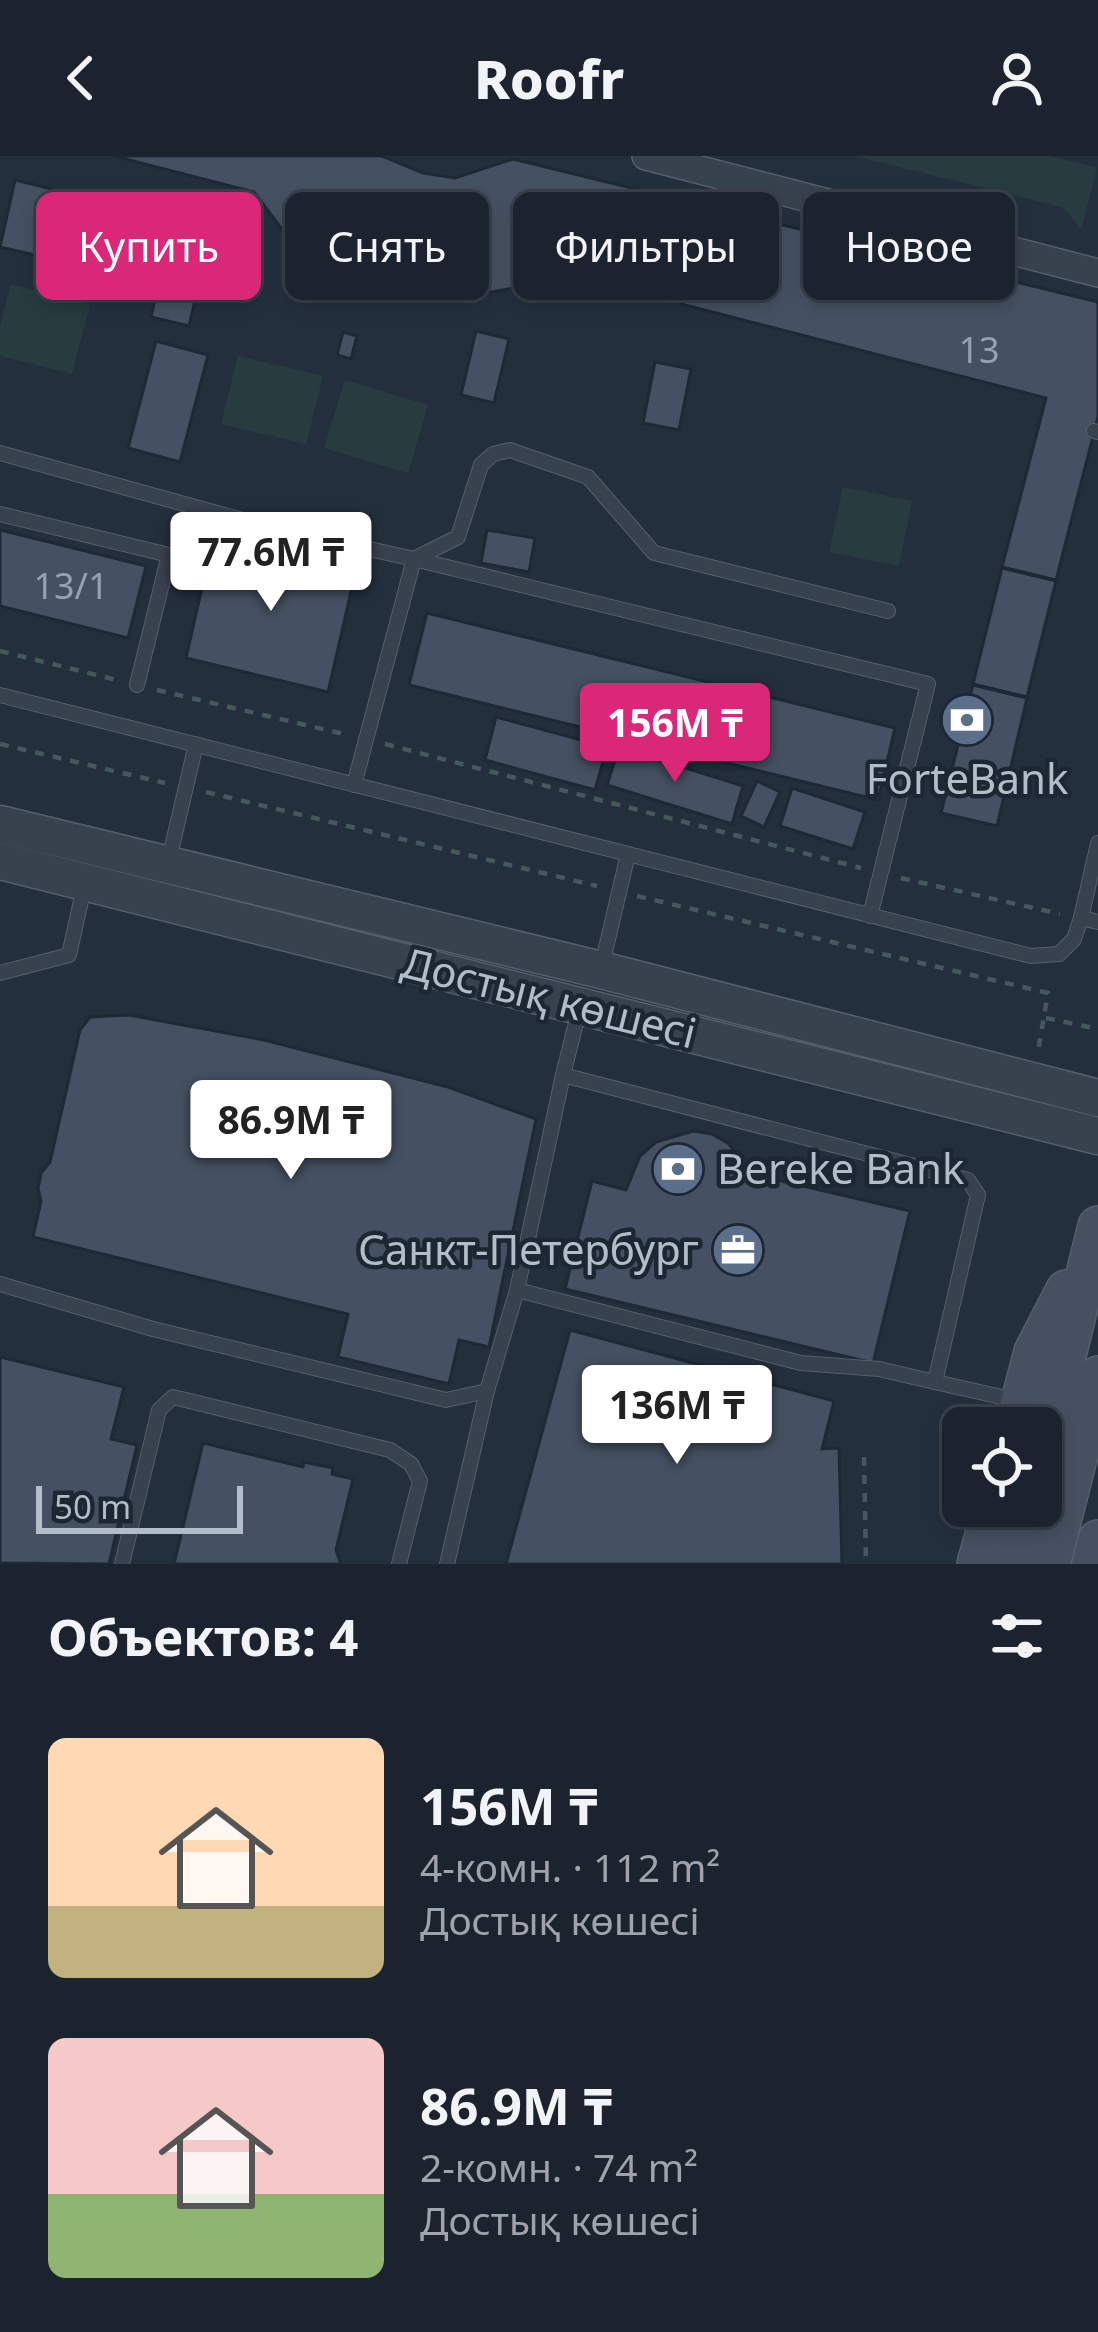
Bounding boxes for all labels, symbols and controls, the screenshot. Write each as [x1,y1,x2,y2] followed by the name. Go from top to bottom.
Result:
[474,41,624,115] text: Roofr
[48,45,114,111] icon: back
[984,45,1050,111] icon: person
[36,192,261,300] chip: Купить
[285,192,489,300] chip: Снять
[513,192,779,300] chip: Фильтры
[803,192,1015,300] chip: Новое
[958,325,1000,374] house number: 13
[160,512,382,614] pin: 77.6M ₸
[197,524,345,577] text: 77.6M ₸
[33,561,109,610] house number: 13/1
[577,683,773,785] pin: 156M ₸
[939,692,995,748] bank icon: ForteBank
[607,695,743,748] text: 156M ₸
[866,749,1069,806] place label: ForteBank
[396,932,702,1061] street label: Достық көшесі
[180,1080,402,1182] pin: 86.9M ₸
[217,1092,365,1145] text: 86.9M ₸
[717,1139,965,1196] place label: Bereke Bank
[650,1141,706,1197] bank icon: Bereke Bank
[358,1220,699,1277] place label: Санкт-Петербург
[710,1222,766,1278] office icon: Санкт-Петербург
[579,1365,775,1467] pin: 136M ₸
[609,1377,745,1430] text: 136M ₸
[942,1407,1062,1527] map controls
[942,1407,1062,1527] button: locate
[36,1480,243,1533] scale bar
[54,1484,131,1529] text: 50 m
[48,1601,358,1671] text: Объектов: 4
[984,1603,1050,1669] icon: filters
[420,1770,598,1840] text: 156M ₸
[144,1786,288,1930] icon: home
[420,1840,720,1893] text: 4-комн. · 112 m²
[420,1893,700,1946] text: Достық көшесі
[420,2070,612,2140] text: 86.9M ₸
[144,2086,288,2230] icon: home
[420,2140,698,2193] text: 2-комн. · 74 m²
[420,2193,700,2246] text: Достық көшесі

